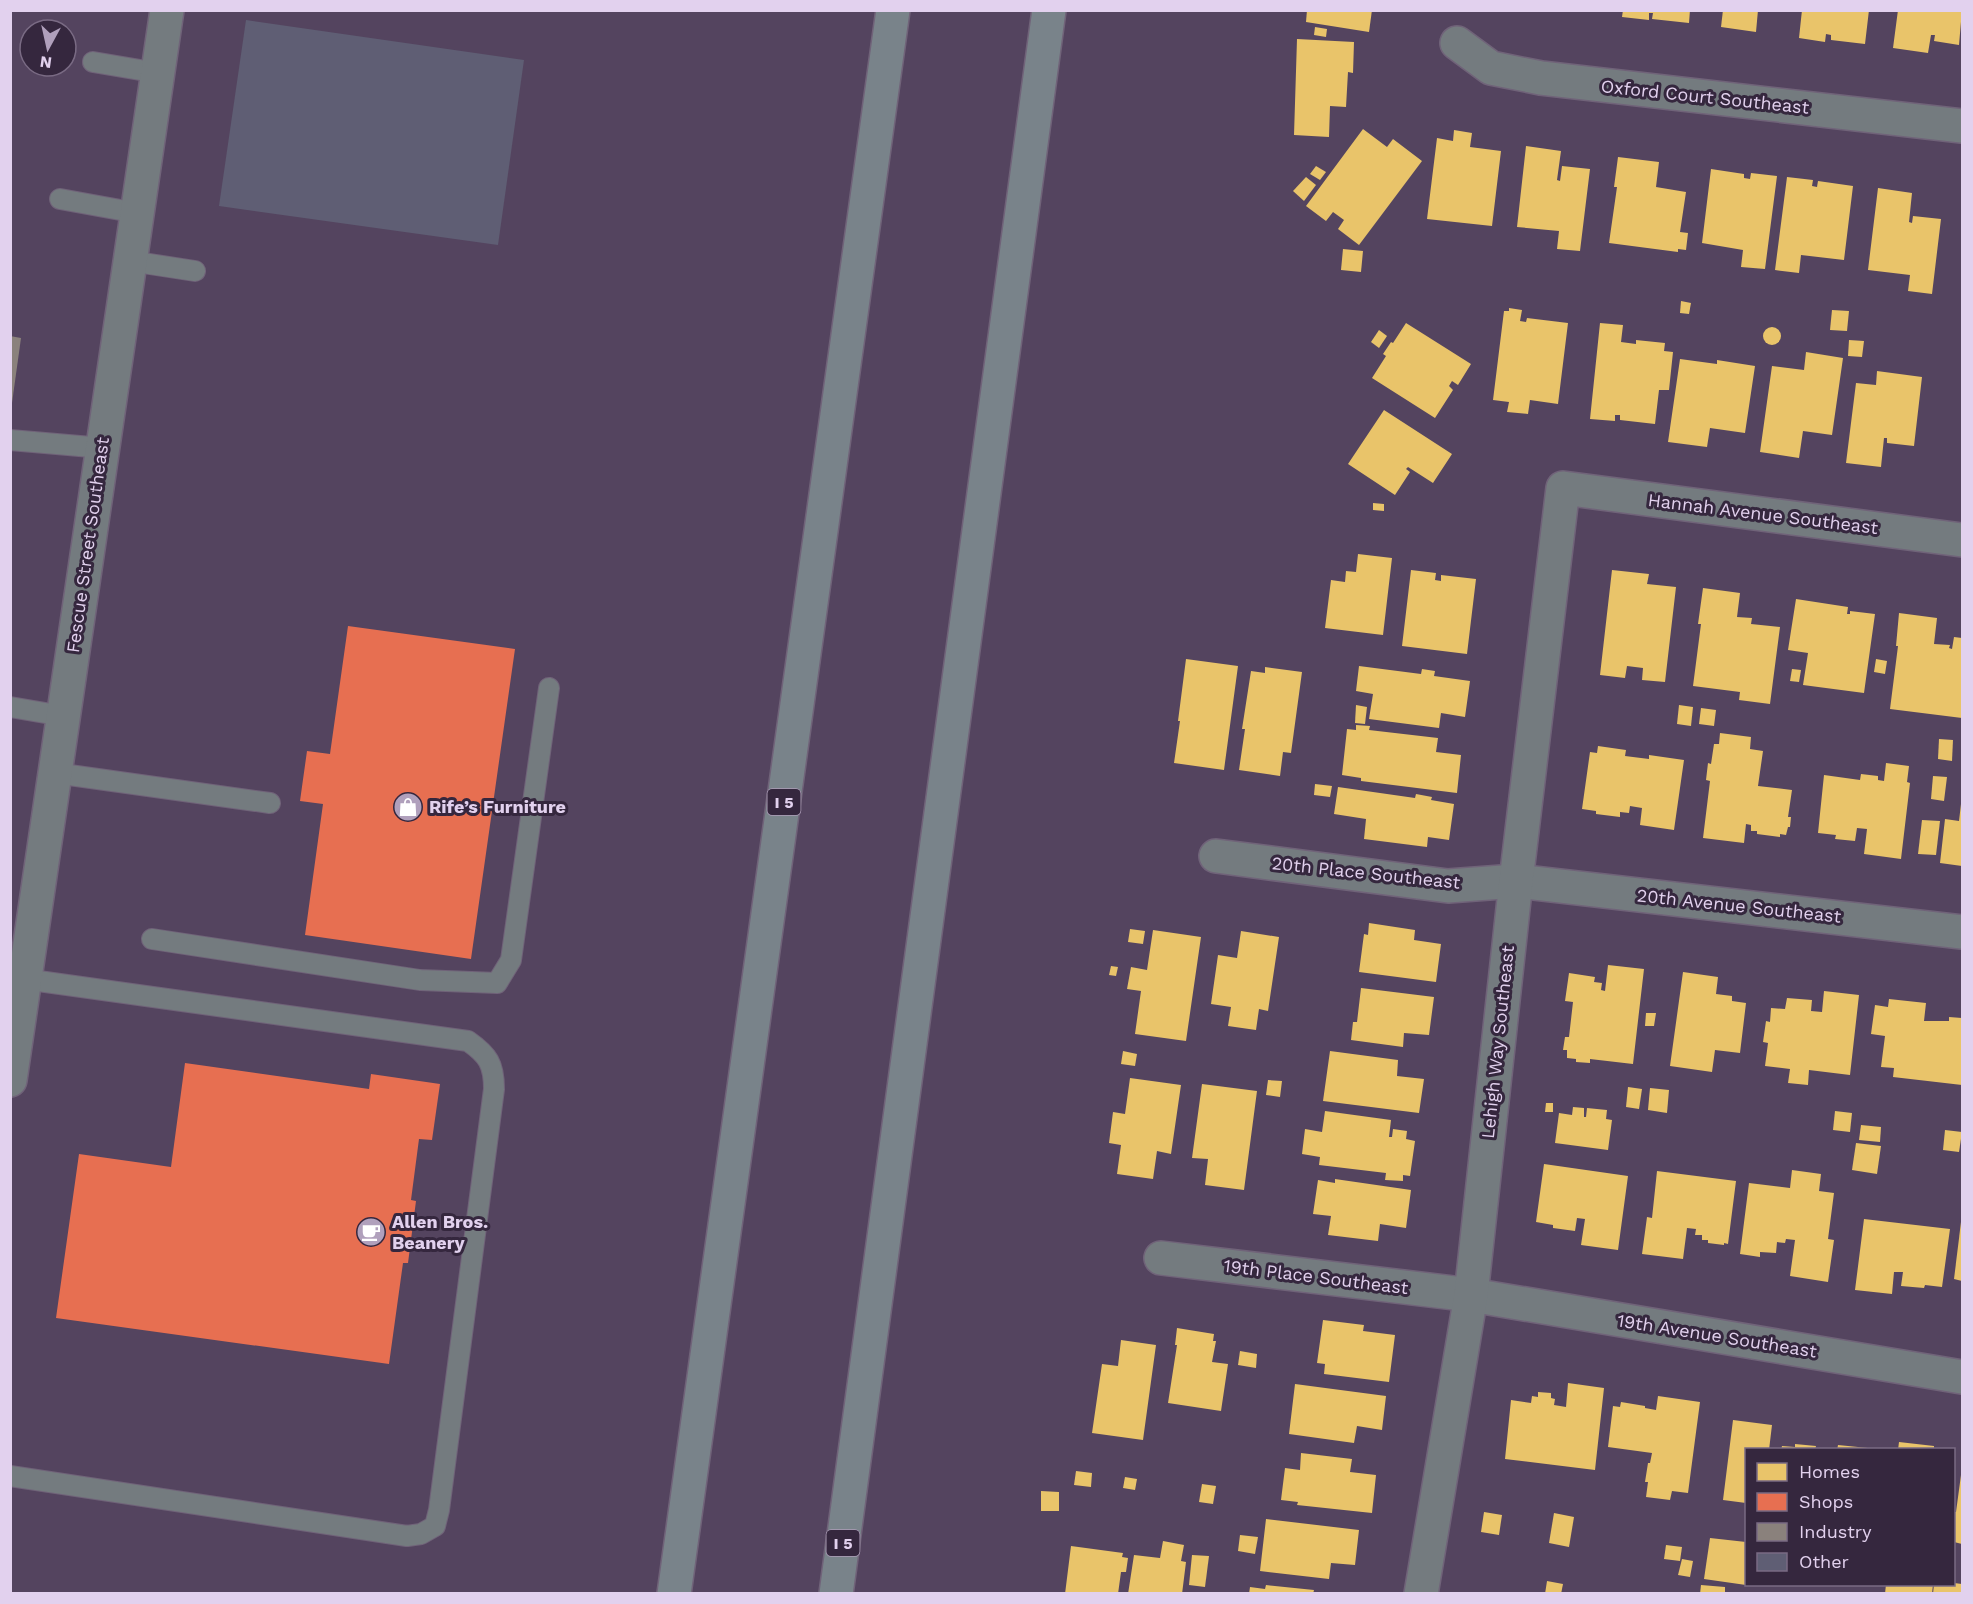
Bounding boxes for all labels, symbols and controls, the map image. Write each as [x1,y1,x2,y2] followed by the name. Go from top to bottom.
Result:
[18,18,78,78] north arrow
[39,52,53,73] text: N
[1600,75,1811,118] street label: Oxford Court Southeast
[62,435,113,654] street label: Fescue Street Southeast
[1647,489,1880,538] street label: Hannah Avenue Southeast
[768,789,800,815] road number: I 5
[392,791,424,823] shop icon: Rife’s Furniture
[429,796,566,817] place label: Rife’s Furniture
[1271,852,1462,893] street label: 20th Place Southeast
[1636,884,1843,927] street label: 20th Avenue Southeast
[1477,944,1518,1140] street label: Lehigh Way Southeast
[392,1211,488,1253] place label: Allen Bros. Beanery
[355,1216,387,1248] cafe icon: Allen Bros. Beanery
[1222,1255,1410,1298] street label: 19th Place Southeast
[1616,1309,1819,1362] street label: 19th Avenue Southeast
[1745,1448,1955,1586] legend
[1799,1461,1860,1482] text: Homes
[1799,1491,1853,1512] text: Shops
[1799,1521,1872,1542] text: Industry
[826,1530,860,1556] road number: I 5
[1799,1551,1849,1572] text: Other

